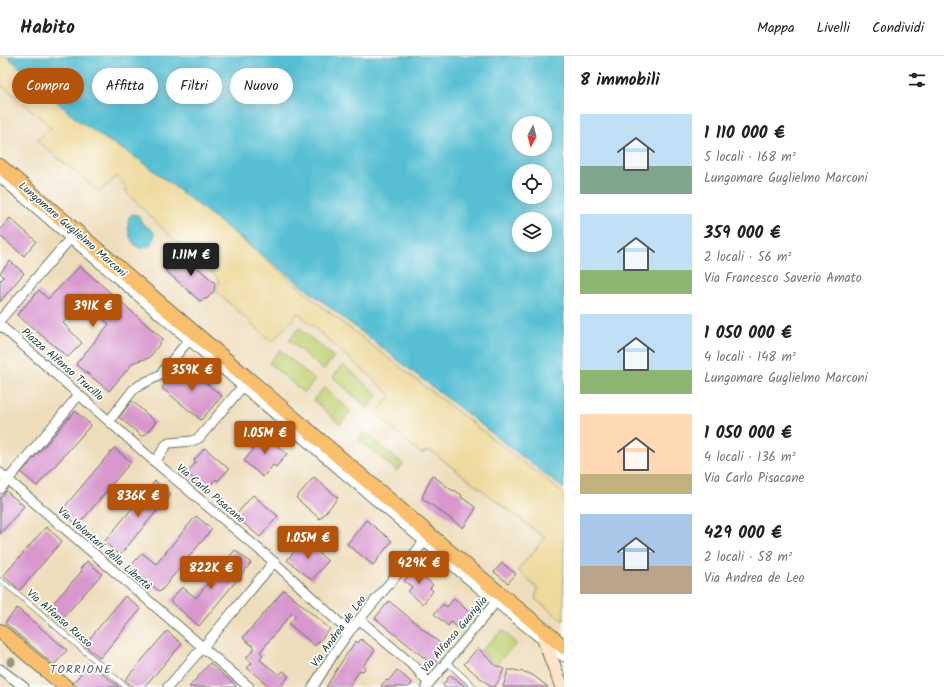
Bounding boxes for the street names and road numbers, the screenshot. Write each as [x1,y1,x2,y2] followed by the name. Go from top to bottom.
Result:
[14,178,131,282] street label: Lungomare Guglielmo Marconi
[17,324,108,406] street label: Piazza Alfonso Trucillo
[172,460,249,528] street label: Via Carlo Pisacane
[53,502,156,595] street label: Via Volontari della Libertà
[22,585,96,653] street label: Via Alfonso Russo
[307,592,371,671] street label: Via Andrea de Leo
[417,592,492,677] street label: Via Alfonso Guariglia

